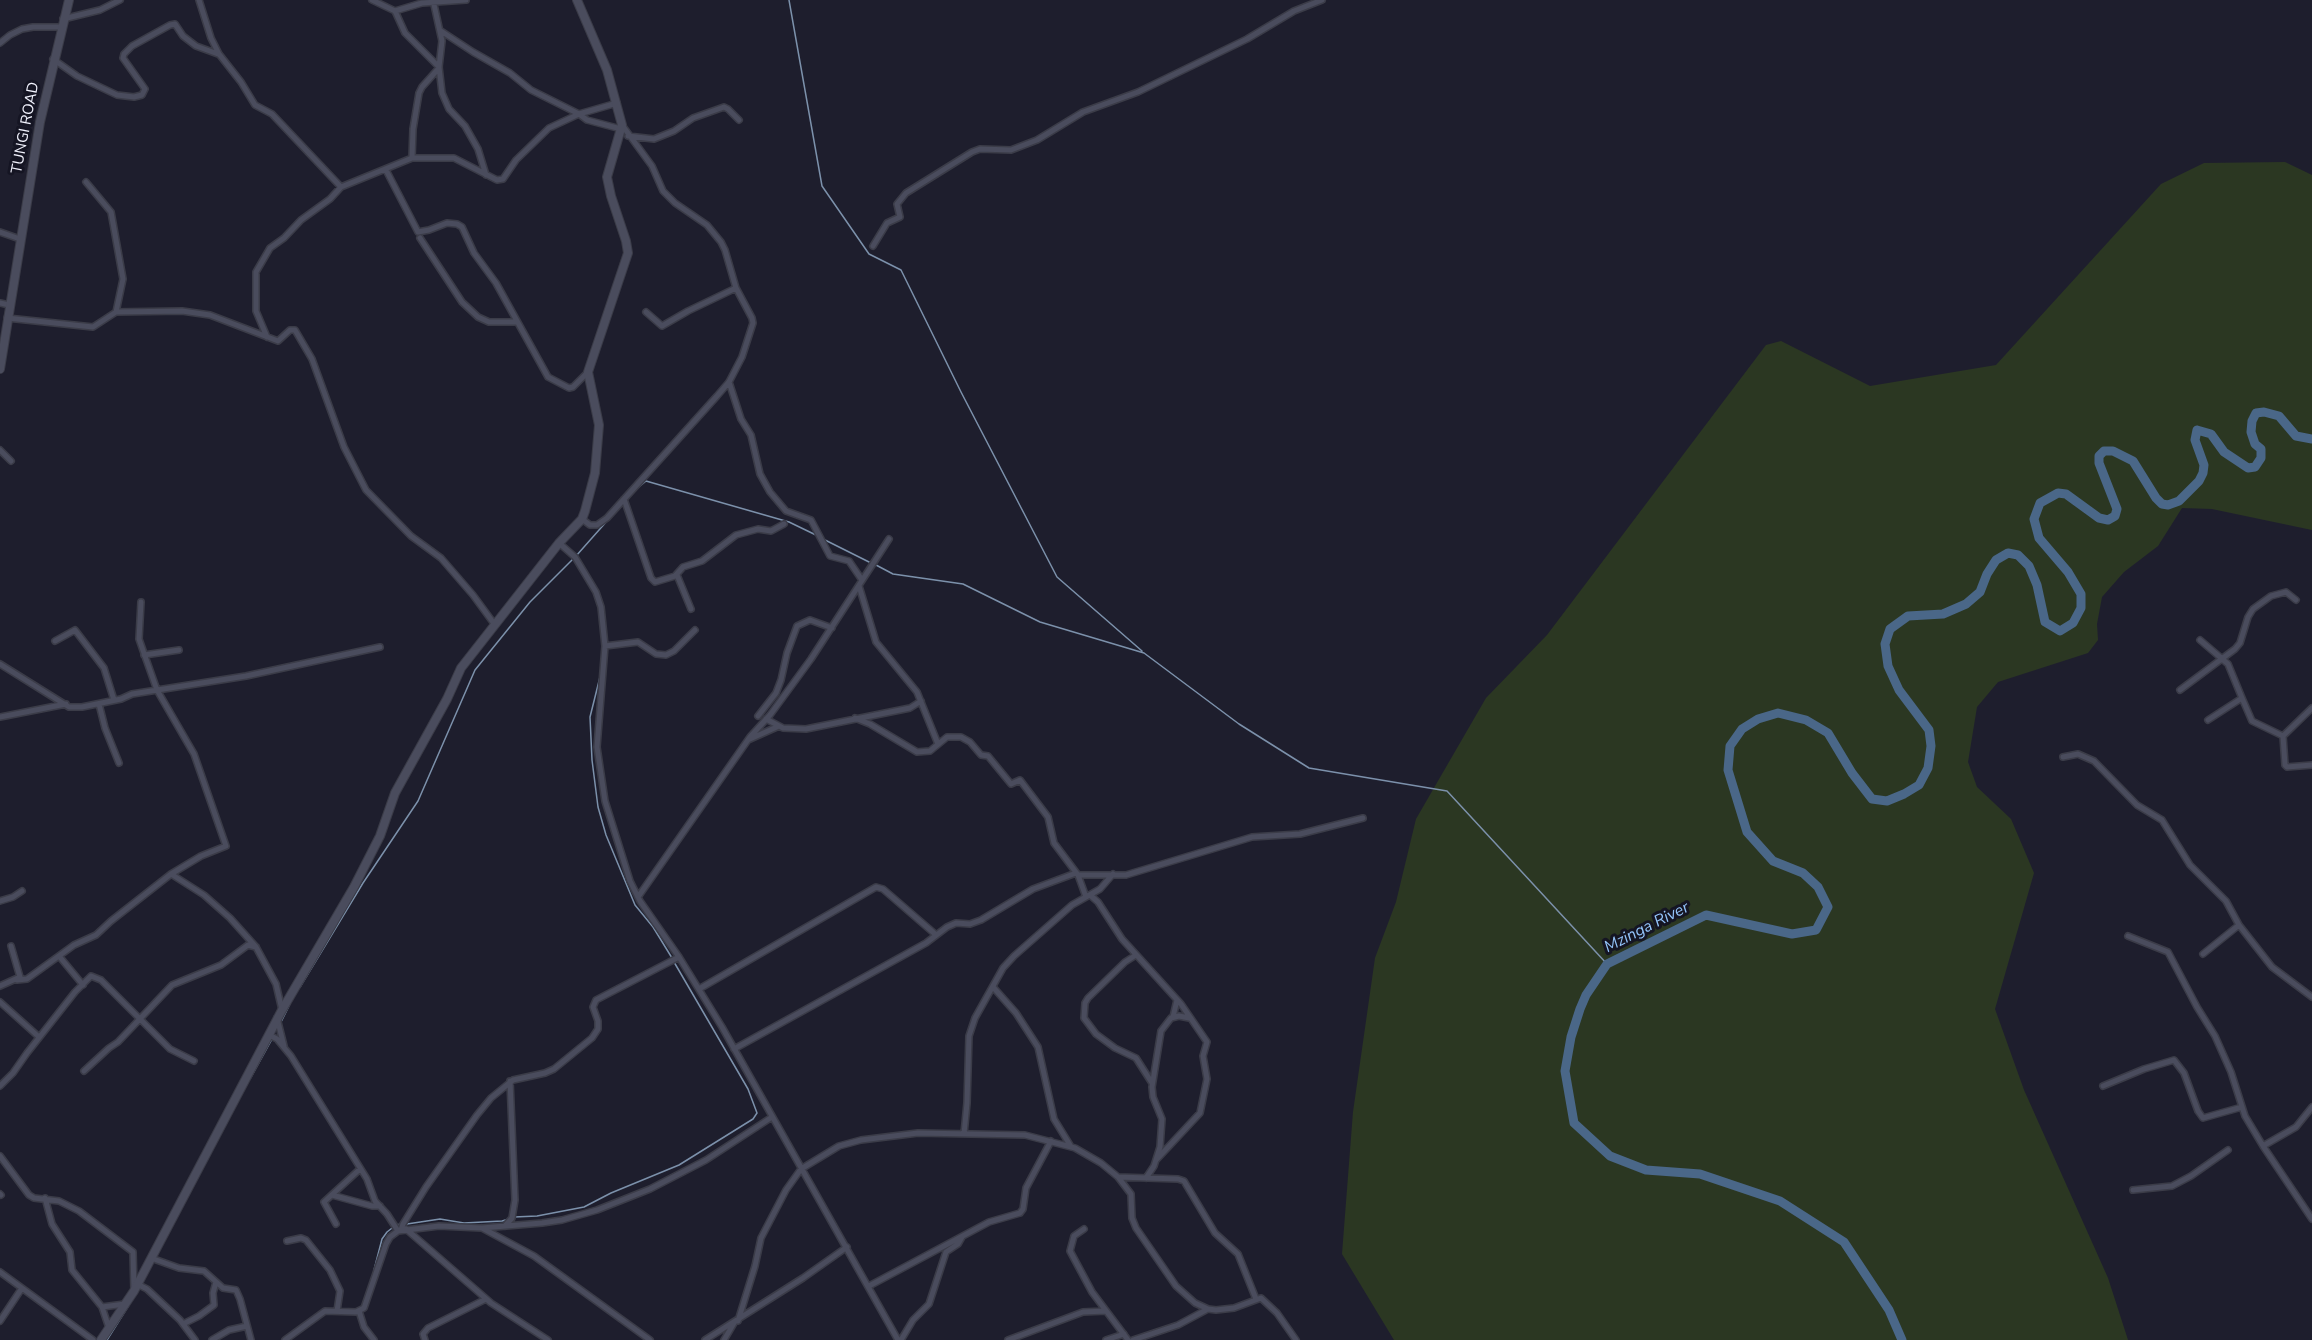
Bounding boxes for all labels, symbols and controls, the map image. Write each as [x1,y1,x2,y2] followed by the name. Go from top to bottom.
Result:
[8,81,44,175] street label: TUNGI ROAD
[1601,898,1693,958] water label: Mzinga River

